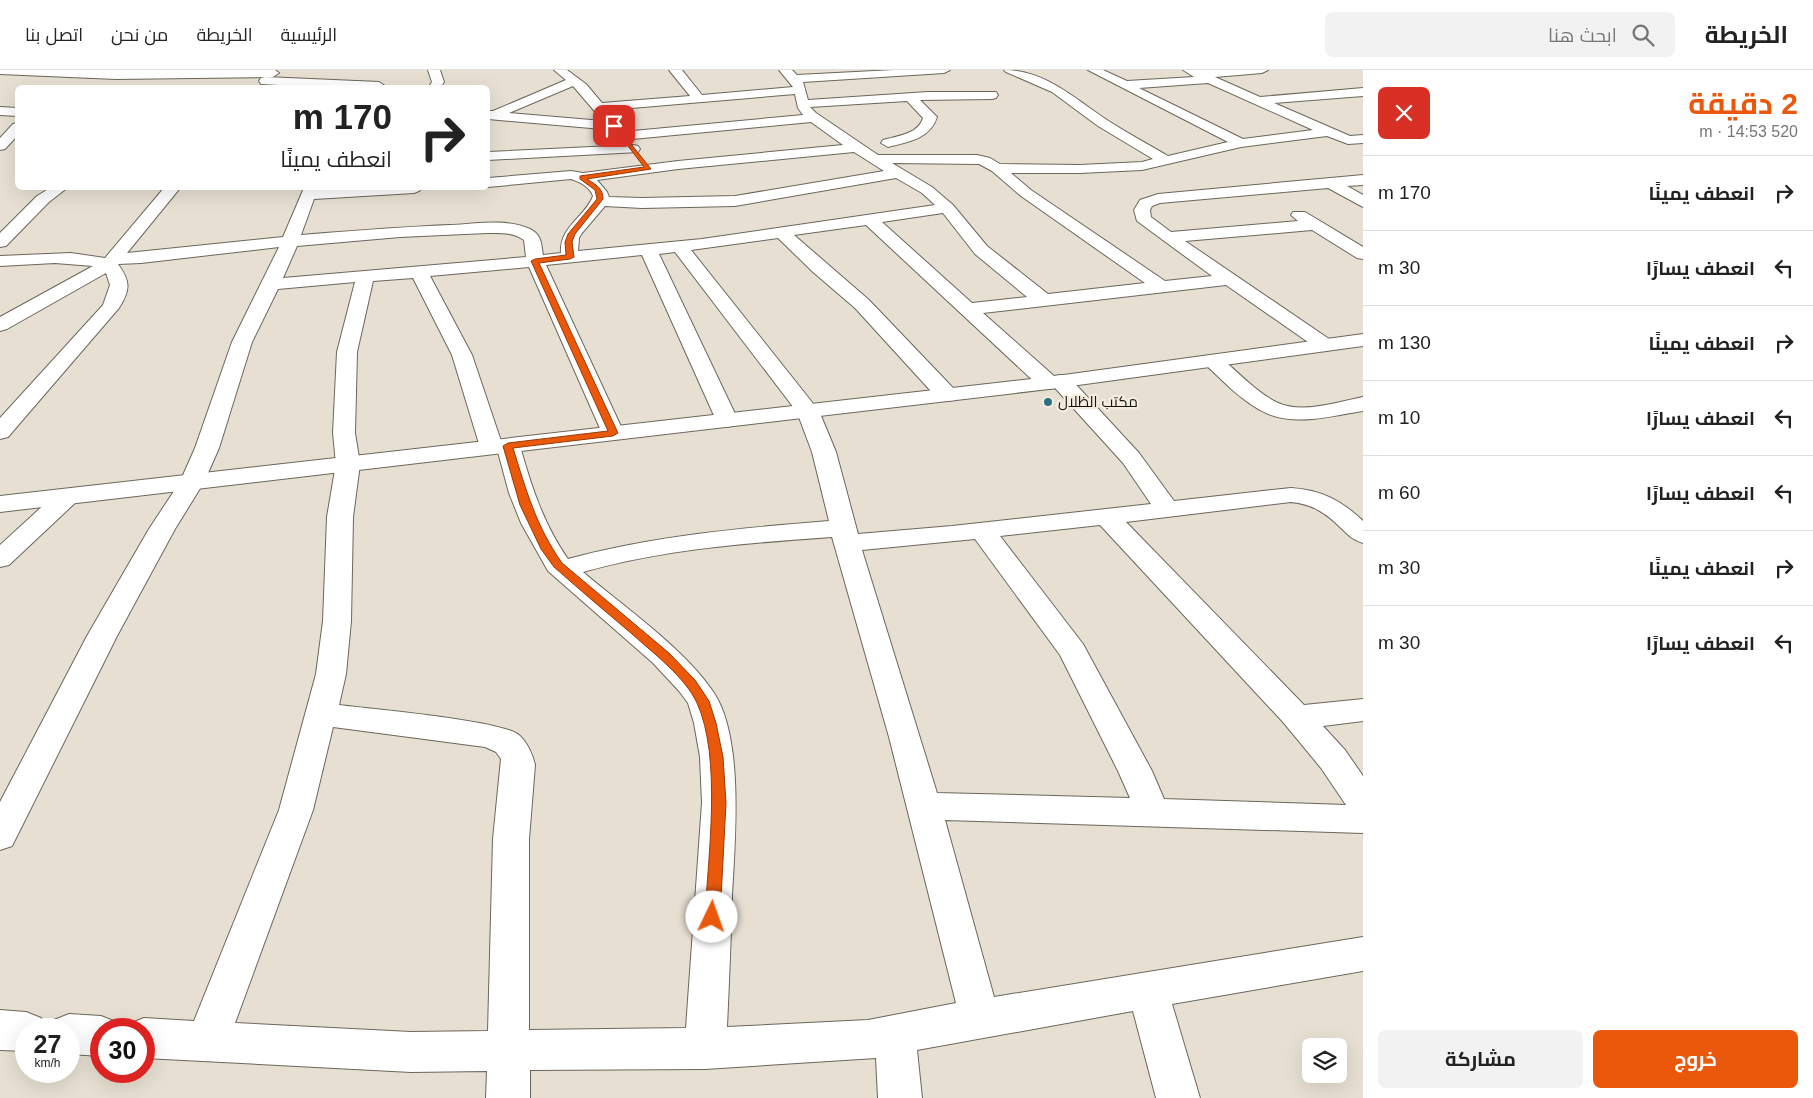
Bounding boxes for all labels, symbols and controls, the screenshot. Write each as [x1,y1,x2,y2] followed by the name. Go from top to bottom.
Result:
[1325,12,1675,57] search box
[1629,21,1657,49] icon: search
[1705,21,1788,48] text: الخريطة
[25,25,83,45] text: اتصل بنا
[111,25,168,45] text: من نحن
[196,25,253,45] text: الخريطة
[281,25,337,45] text: الرئيسية
[1548,25,1617,46] text: ابحث هنا
[1378,87,1430,139] button: close
[1688,87,1798,120] text: 2 دقيقة
[293,97,392,136] text: 170 m
[410,105,475,170] icon: right
[593,105,635,147] pin
[600,112,628,140] icon: arrive
[1699,123,1798,140] text: 520 m · 14:53
[280,147,392,172] text: انعطف يمينًا
[1770,179,1798,207] icon: right
[1378,182,1431,203] text: 170 m
[1648,183,1755,204] text: انعطف يمينًا
[1770,254,1798,282] icon: left
[1378,257,1420,278] text: 30 m
[1646,258,1755,279] text: انعطف يسارًا
[1770,329,1798,357] icon: right
[1378,332,1431,353] text: 130 m
[1648,333,1755,354] text: انعطف يمينًا
[1058,393,1138,411] place label: مكتب الظلال
[1042,396,1054,408] marker: مكتب الظلال
[1770,404,1798,432] icon: left
[1378,407,1420,428] text: 10 m
[1646,408,1755,429] text: انعطف يسارًا
[1770,479,1798,507] icon: left
[1378,482,1420,503] text: 60 m
[1646,483,1755,504] text: انعطف يسارًا
[1770,554,1798,582] icon: right
[1378,557,1420,578] text: 30 m
[1648,558,1755,579] text: انعطف يمينًا
[1770,629,1798,657] icon: left
[1378,632,1420,653] text: 30 m
[1646,633,1755,654] text: انعطف يسارًا
[685,890,737,942] position arrow
[90,1018,155,1083] speed limit sign: 30
[34,1030,61,1058] text: 27
[1378,1030,1583,1088] button: مشاركة
[1593,1030,1798,1088] button: خروج
[1302,1038,1347,1083] map controls
[1302,1038,1347,1083] button: layers
[34,1056,61,1070] text: km/h

